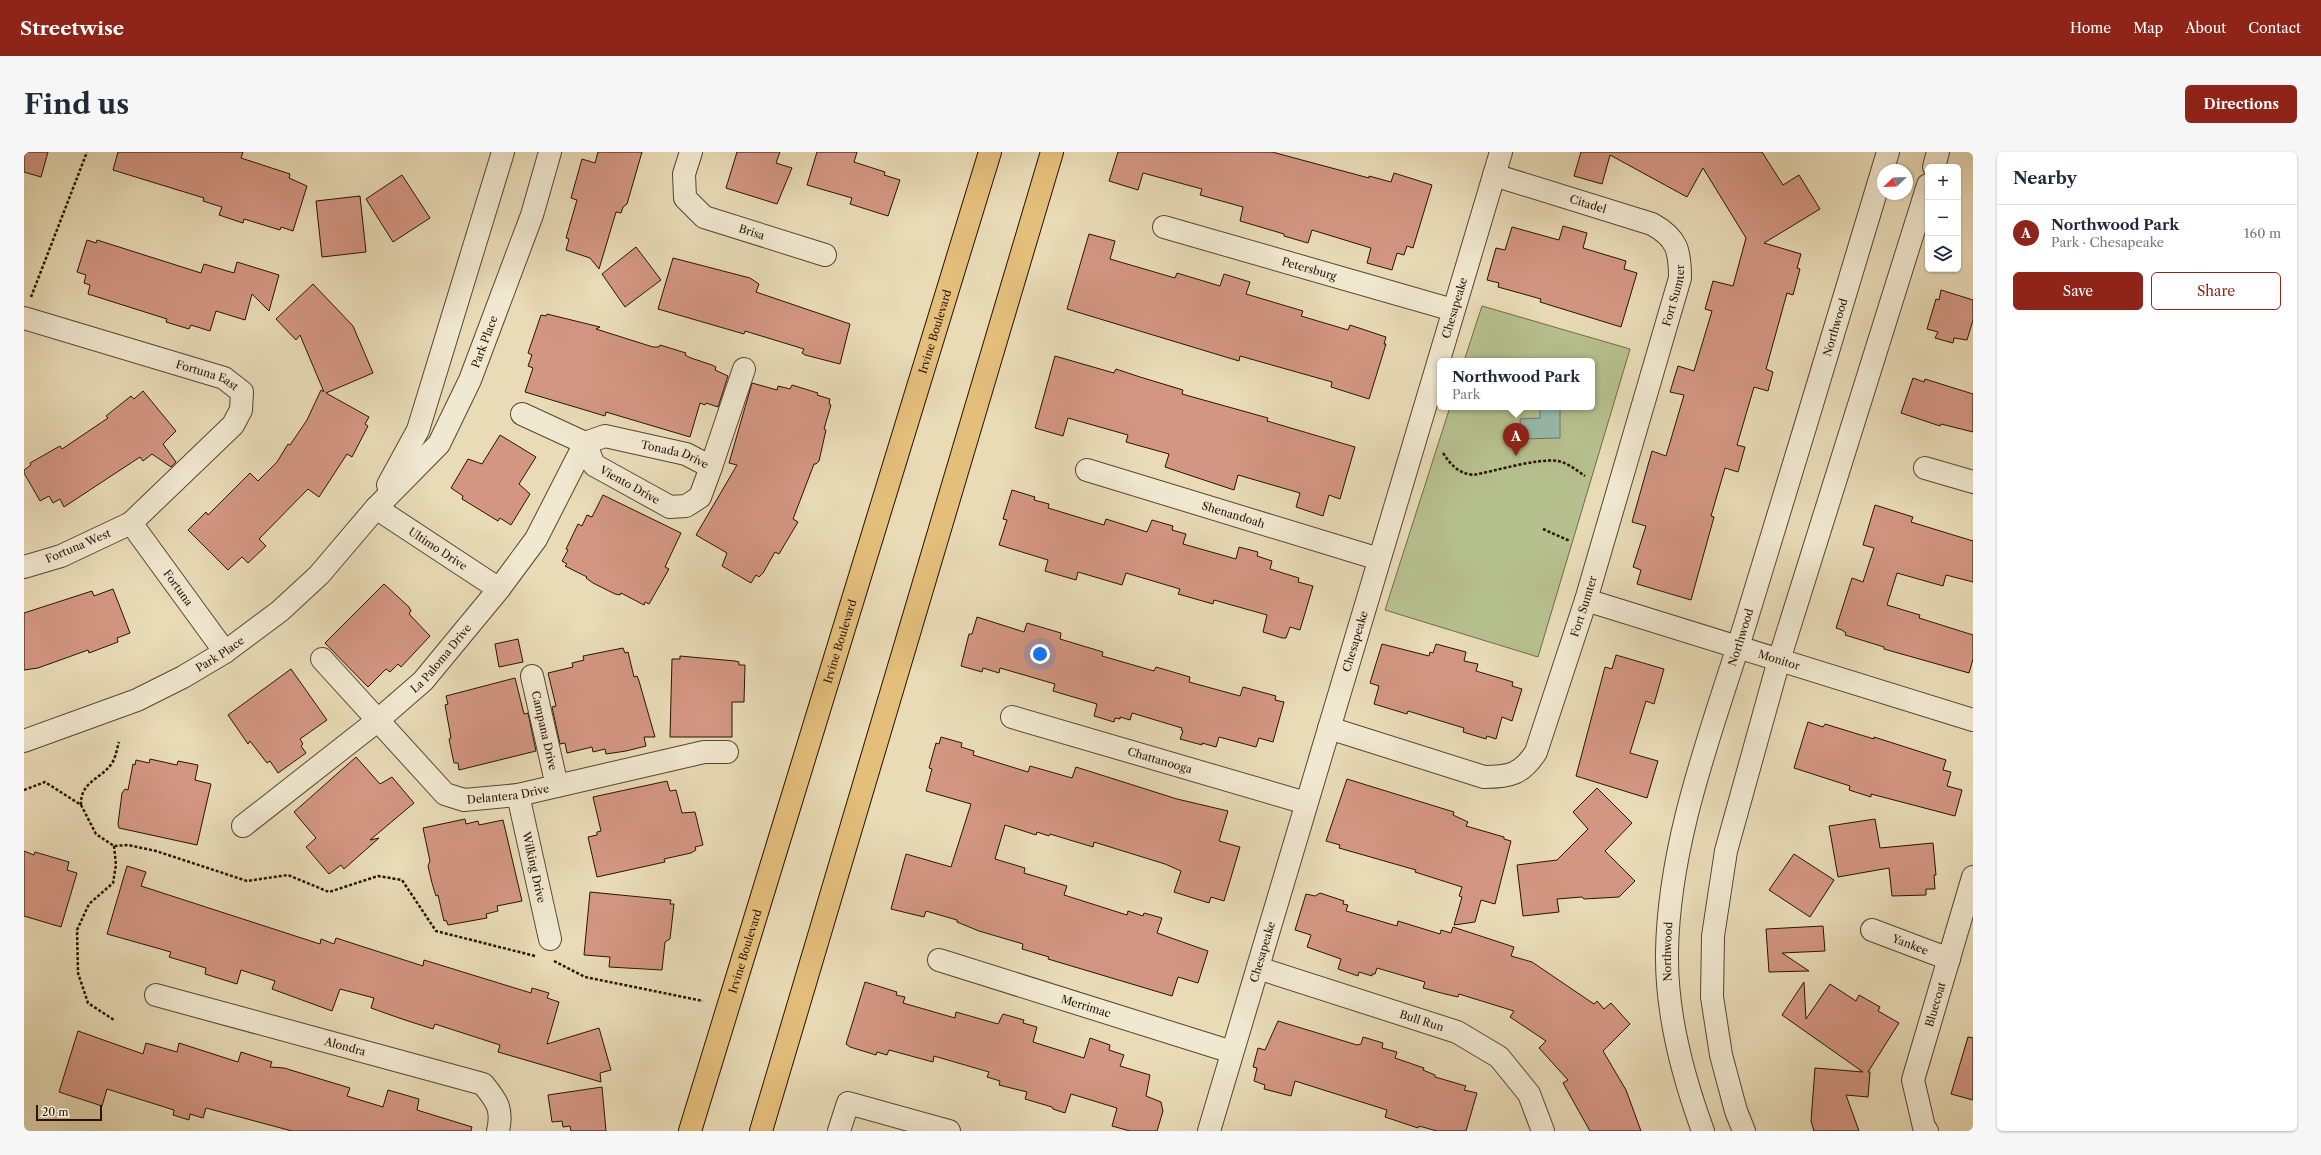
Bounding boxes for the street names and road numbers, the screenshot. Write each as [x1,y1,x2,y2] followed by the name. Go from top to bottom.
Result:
[1568,192,1609,216] street label: Citadel
[737,221,767,243] street label: Brisa
[1280,254,1338,283] street label: Petersburg
[1659,264,1687,328] street label: Fort Sumter
[1439,276,1470,340] street label: Chesapeake
[915,288,954,375] street label: Irvine Boulevard
[1820,296,1851,358] street label: Northwood
[468,314,501,370] street label: Park Place
[174,357,241,394] street label: Fortuna East
[640,437,711,472] street label: Tonada Drive
[596,462,662,507] street label: Viento Drive
[1200,498,1267,531] street label: Shenandoah
[406,524,470,573] street label: Ultimo Drive
[43,526,113,566] street label: Fortuna West
[160,567,196,609] street label: Fortuna
[1567,574,1600,639] street label: Fort Sumter
[821,597,860,685] street label: Irvine Boulevard
[1725,607,1756,668] street label: Northwood
[1339,609,1371,674] street label: Chesapeake
[408,621,474,696] street label: La Paloma Drive
[193,633,247,675] street label: Park Place
[1756,647,1802,673] street label: Monitor
[529,689,560,772] street label: Campana Drive
[1126,744,1194,776] street label: Chattanooga
[466,781,550,807] street label: Delantera Drive
[519,829,549,904] street label: Wilking Drive
[726,907,765,995] street label: Irvine Boulevard
[1247,920,1278,984] street label: Chesapeake
[1660,921,1675,982] street label: Northwood
[1889,931,1930,958] street label: Yankee
[1922,980,1949,1029] street label: Bluecoat
[1059,992,1113,1021] street label: Merrimac
[1398,1007,1446,1034] street label: Bull Run
[322,1034,367,1059] street label: Alondra

